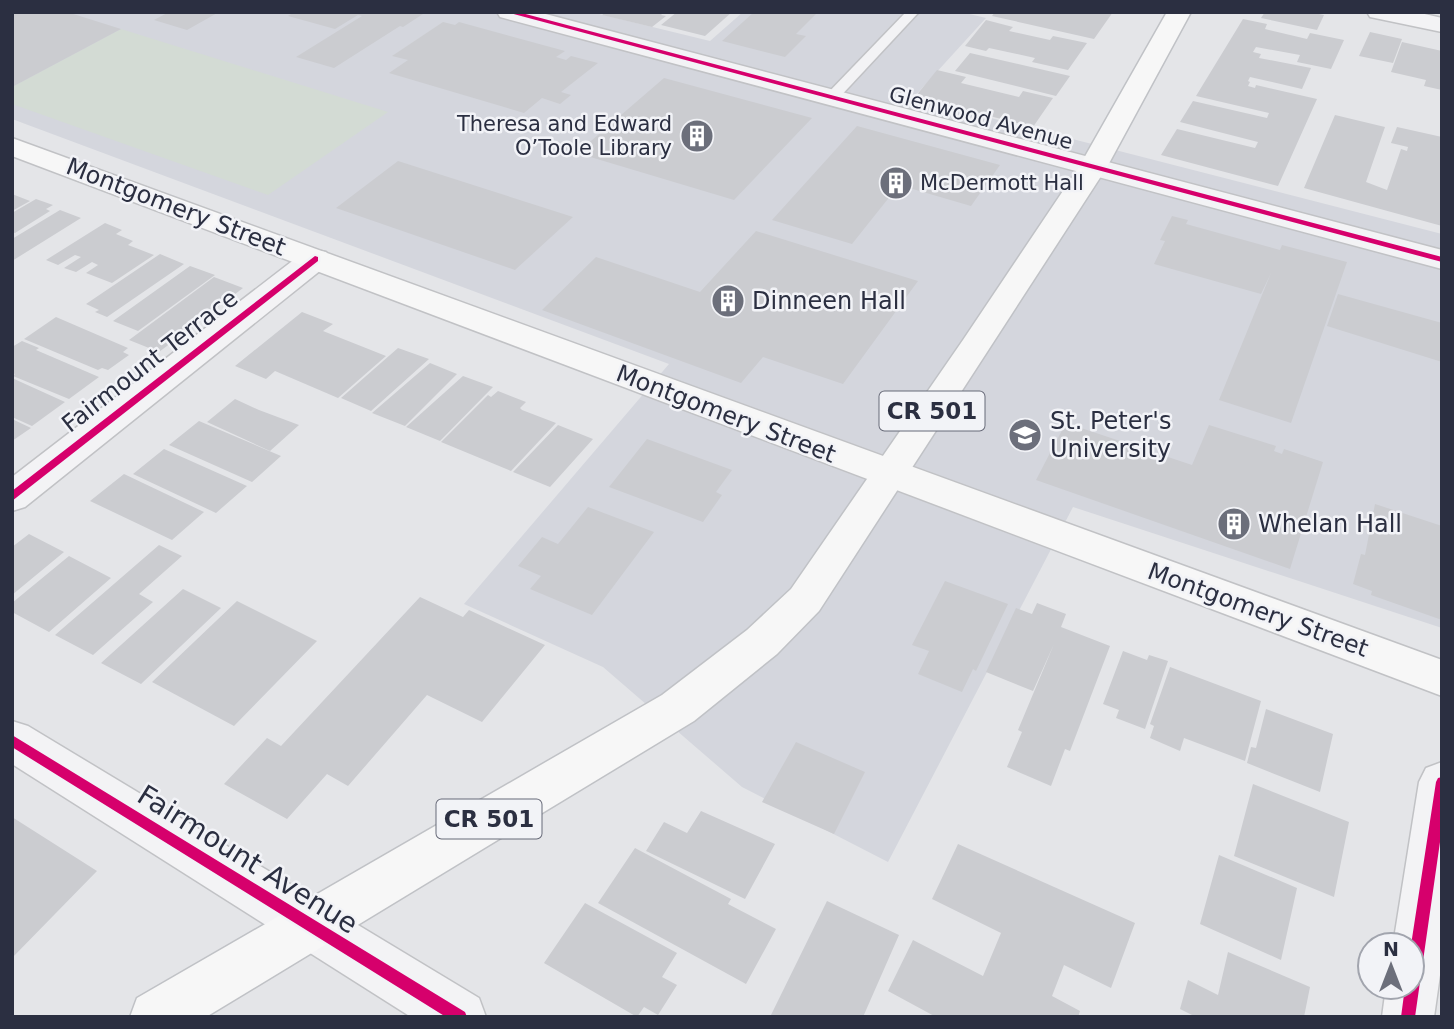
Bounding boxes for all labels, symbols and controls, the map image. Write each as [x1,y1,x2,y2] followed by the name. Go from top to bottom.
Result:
[886,82,1076,154] street label: Glenwood Avenue
[456,112,672,160] place label: Theresa and Edward O’Toole Library
[678,117,716,155] building icon: Theresa and Edward O’Toole Library
[62,152,290,262] street label: Montgomery Street
[877,164,915,202] building icon: McDermott Hall
[920,171,1084,195] place label: McDermott Hall
[709,282,747,320] building icon: Dinneen Hall
[57,284,243,438] street label: Fairmount Terrace
[752,287,906,315] place label: Dinneen Hall
[612,359,840,469] street label: Montgomery Street
[880,392,984,430] road number: CR 501
[1050,407,1171,463] place label: St. Peter's University
[1006,416,1044,454] school or university icon: St. Peter's University
[1215,505,1253,543] building icon: Whelan Hall
[1258,510,1402,538] place label: Whelan Hall
[1144,557,1372,663] street label: Montgomery Street
[132,778,364,941] street label: Fairmount Avenue
[436,800,542,838] road number: CR 501
[1356,931,1426,1001] north arrow
[1383,938,1399,960] text: N

